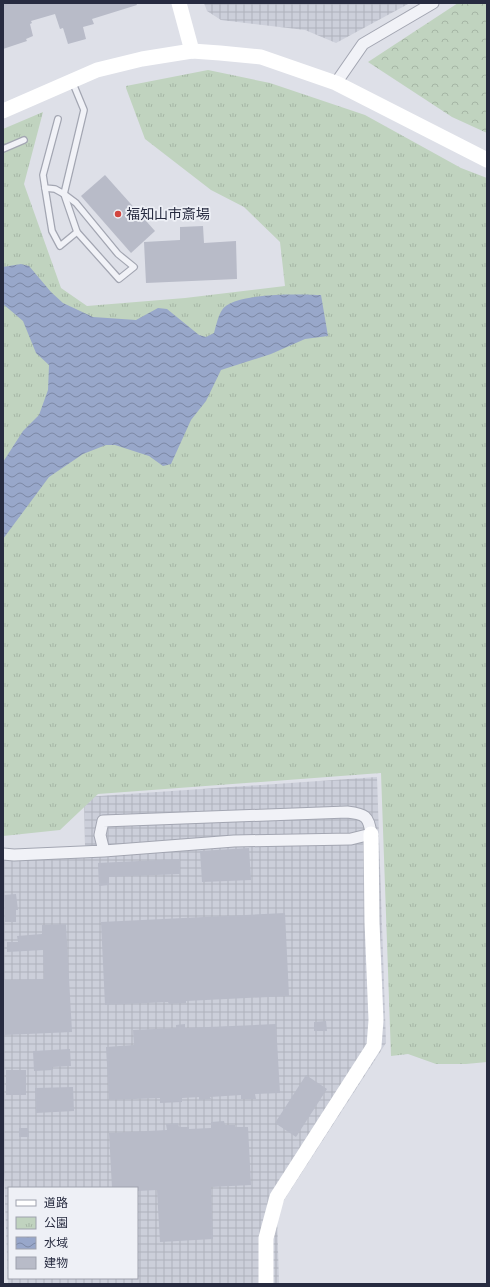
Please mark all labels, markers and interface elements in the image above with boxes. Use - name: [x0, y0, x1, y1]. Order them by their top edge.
- place label: 福知山市斎場: [126, 206, 210, 223]
- marker: 福知山市斎場: [113, 209, 123, 219]
- legend: [8, 1187, 138, 1279]
- text: 道路: [44, 1196, 68, 1210]
- text: 公園: [44, 1216, 68, 1230]
- text: 水域: [44, 1236, 68, 1250]
- text: 建物: [44, 1256, 68, 1270]

